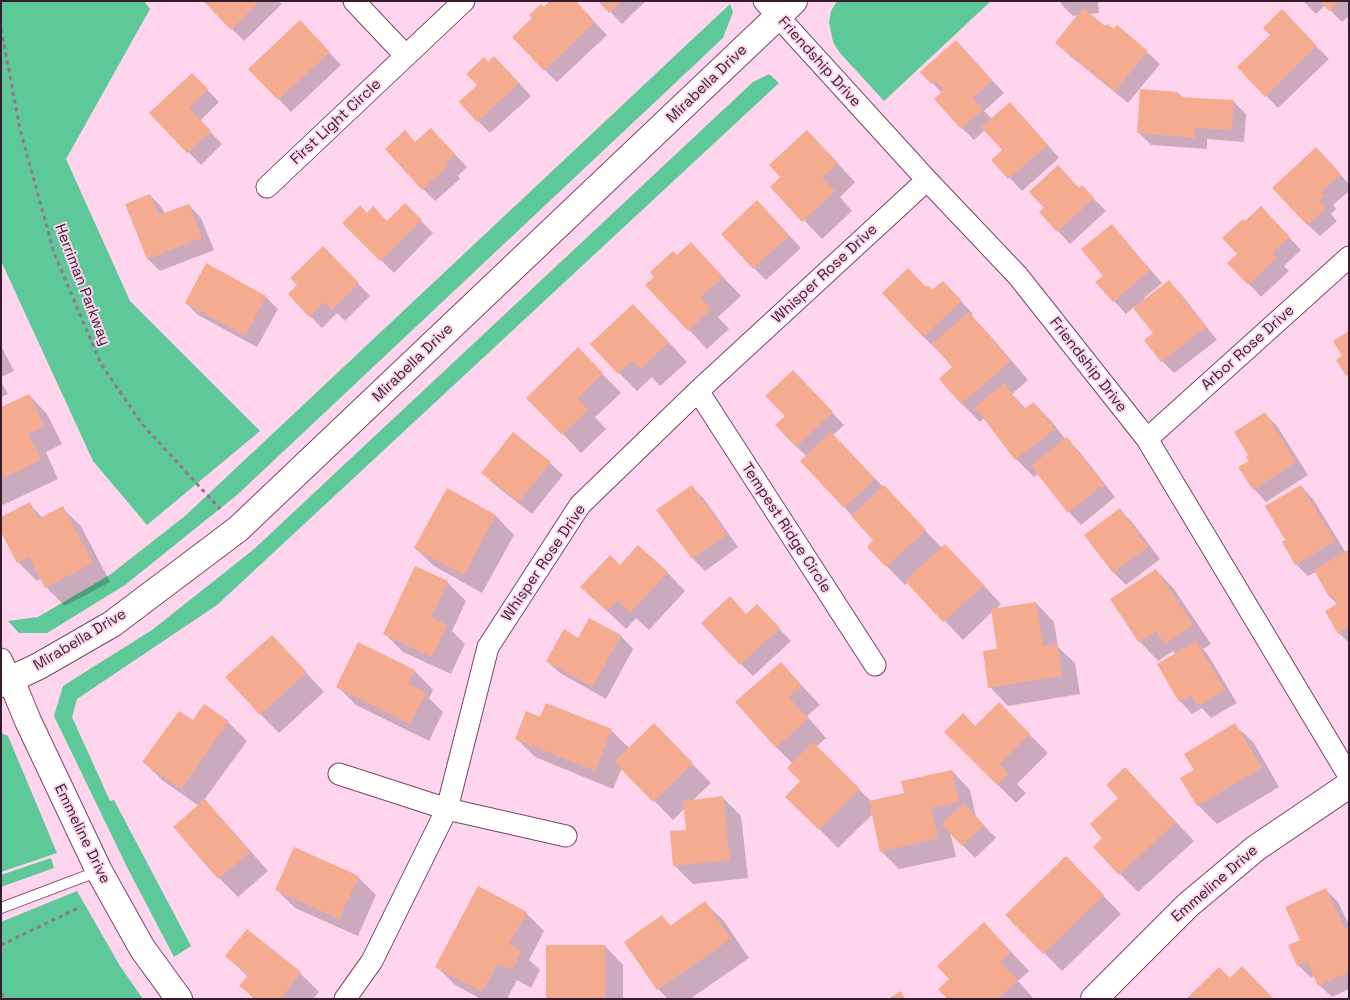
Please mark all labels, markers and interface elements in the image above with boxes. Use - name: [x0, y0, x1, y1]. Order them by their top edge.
- street label: Friendship Drive: [774, 13, 864, 111]
- street label: Mirabella Drive: [663, 41, 751, 127]
- street label: First Light Circle: [287, 75, 385, 169]
- street label: Whisper Rose Drive: [769, 221, 881, 327]
- street label: Herriman Parkway: [50, 222, 114, 348]
- street label: Arbor Rose Drive: [1198, 302, 1298, 394]
- street label: Friendship Drive: [1045, 314, 1131, 416]
- street label: Mirabella Drive: [369, 320, 457, 406]
- street label: Tempest Ridge Circle: [737, 460, 835, 596]
- street label: Whisper Rose Drive: [498, 501, 590, 625]
- street label: Mirabella Drive: [30, 605, 130, 675]
- street label: Emmeline Drive: [50, 781, 114, 887]
- street label: Emmeline Drive: [1168, 842, 1262, 926]

